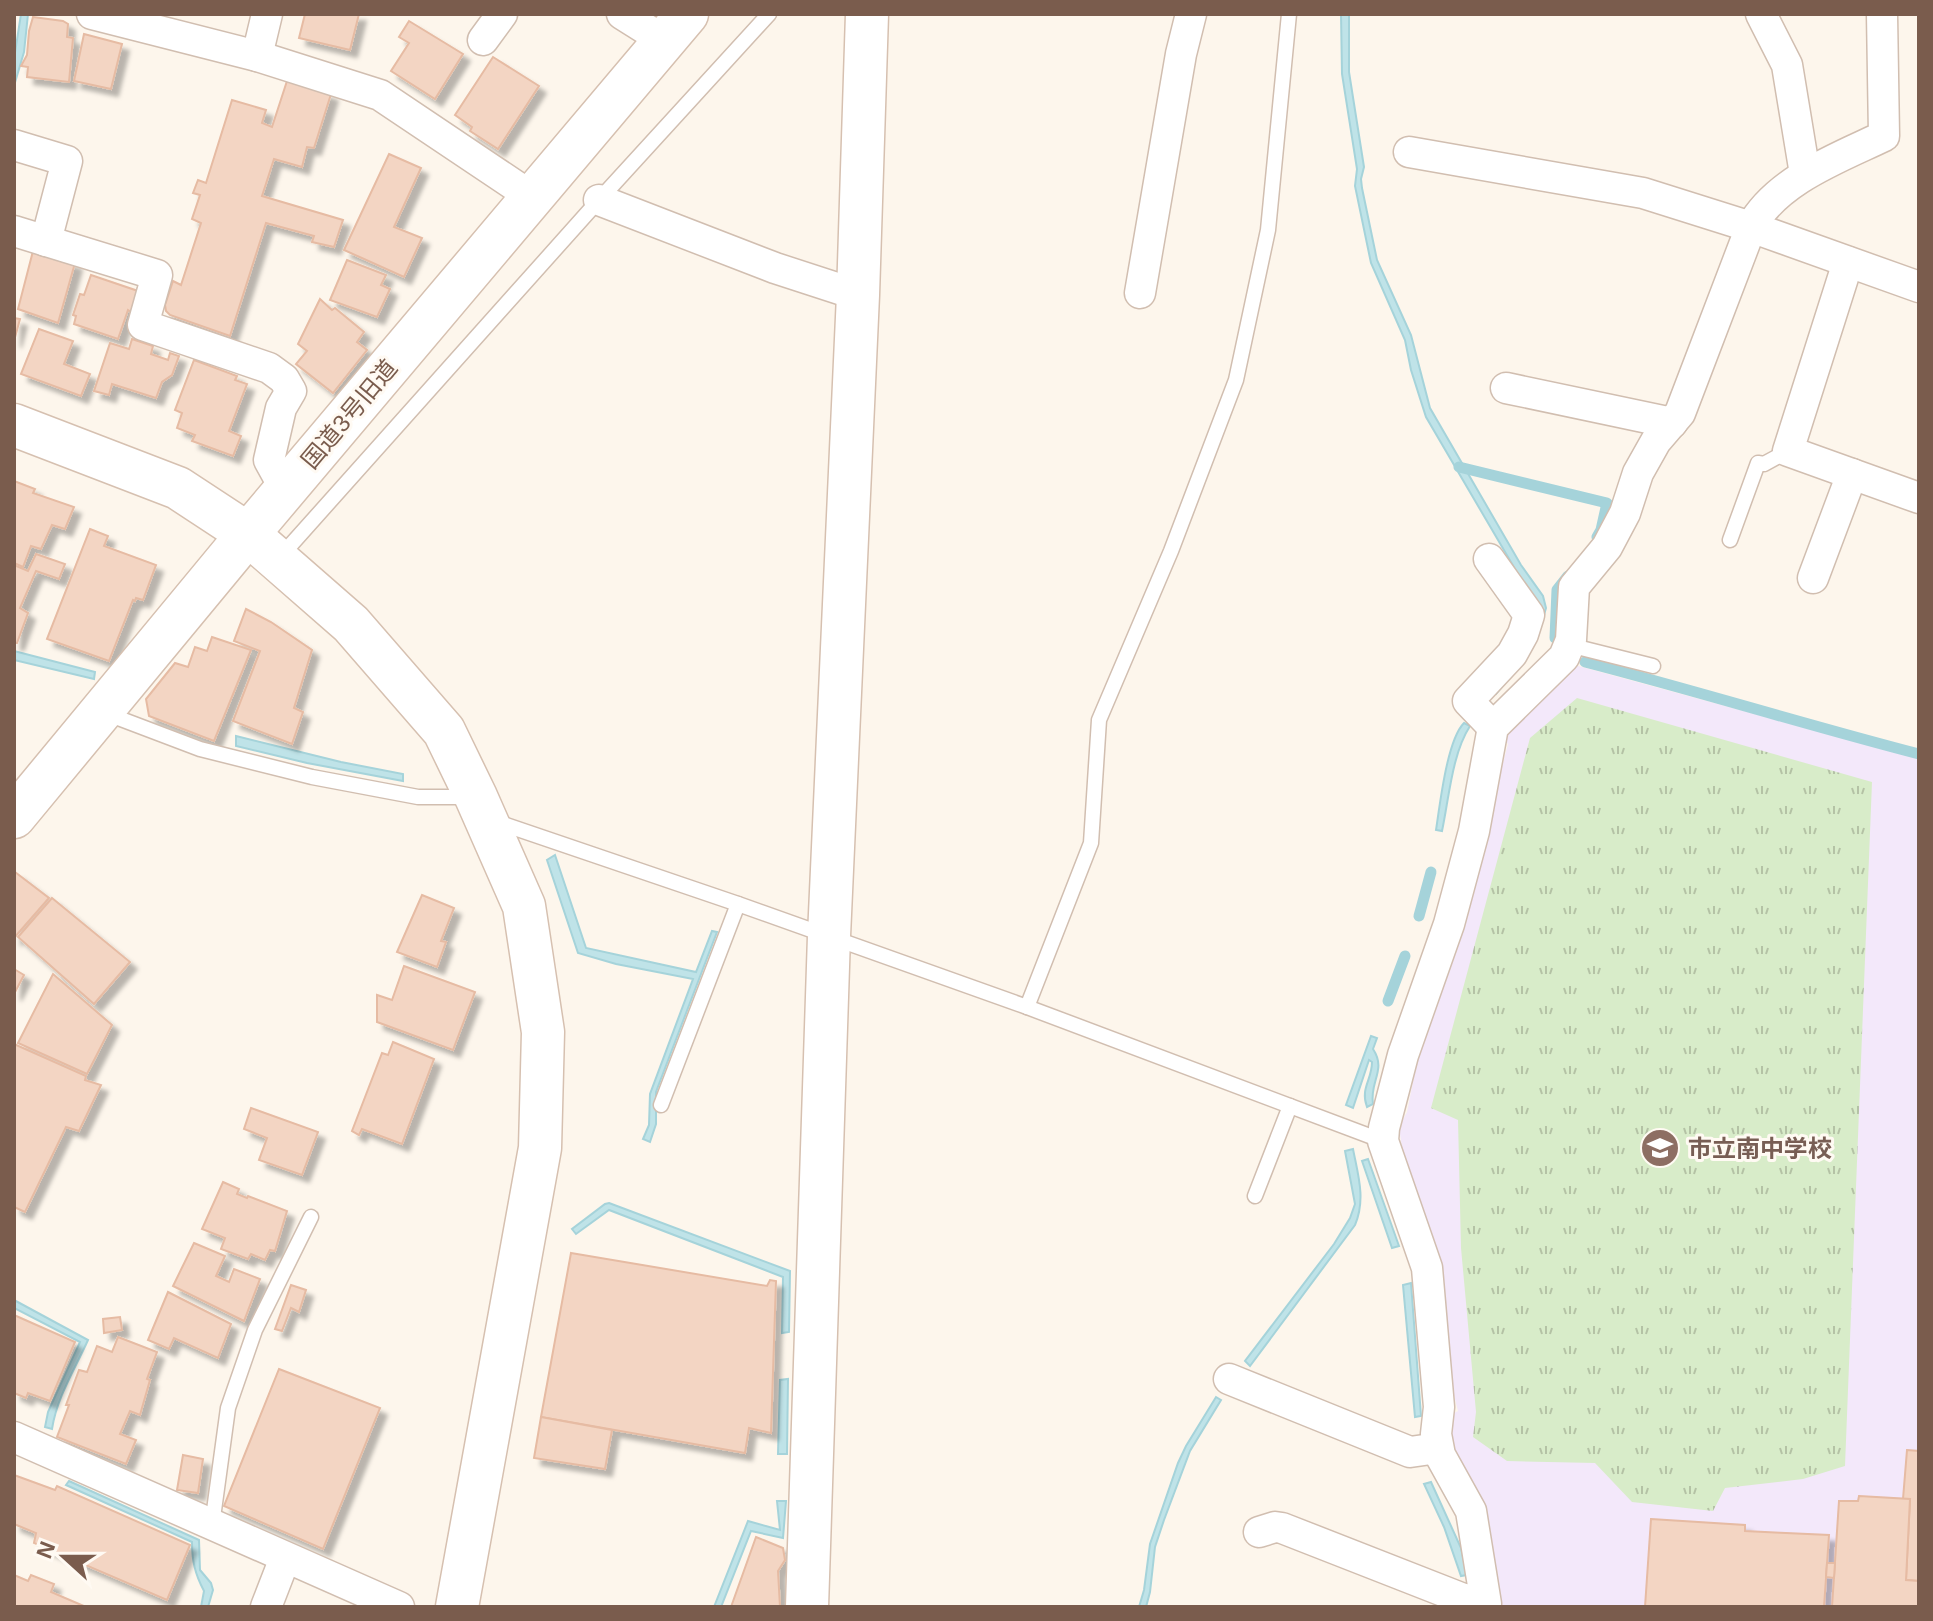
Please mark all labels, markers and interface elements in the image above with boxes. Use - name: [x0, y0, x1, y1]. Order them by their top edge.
- street label: 国道3号旧道: [296, 354, 402, 474]
- school or university icon: 市立南中学校: [1639, 1127, 1681, 1169]
- place label: 市立南中学校: [1688, 1135, 1832, 1162]
- north arrow: [24, 1517, 104, 1597]
- text: N: [31, 1538, 60, 1562]

